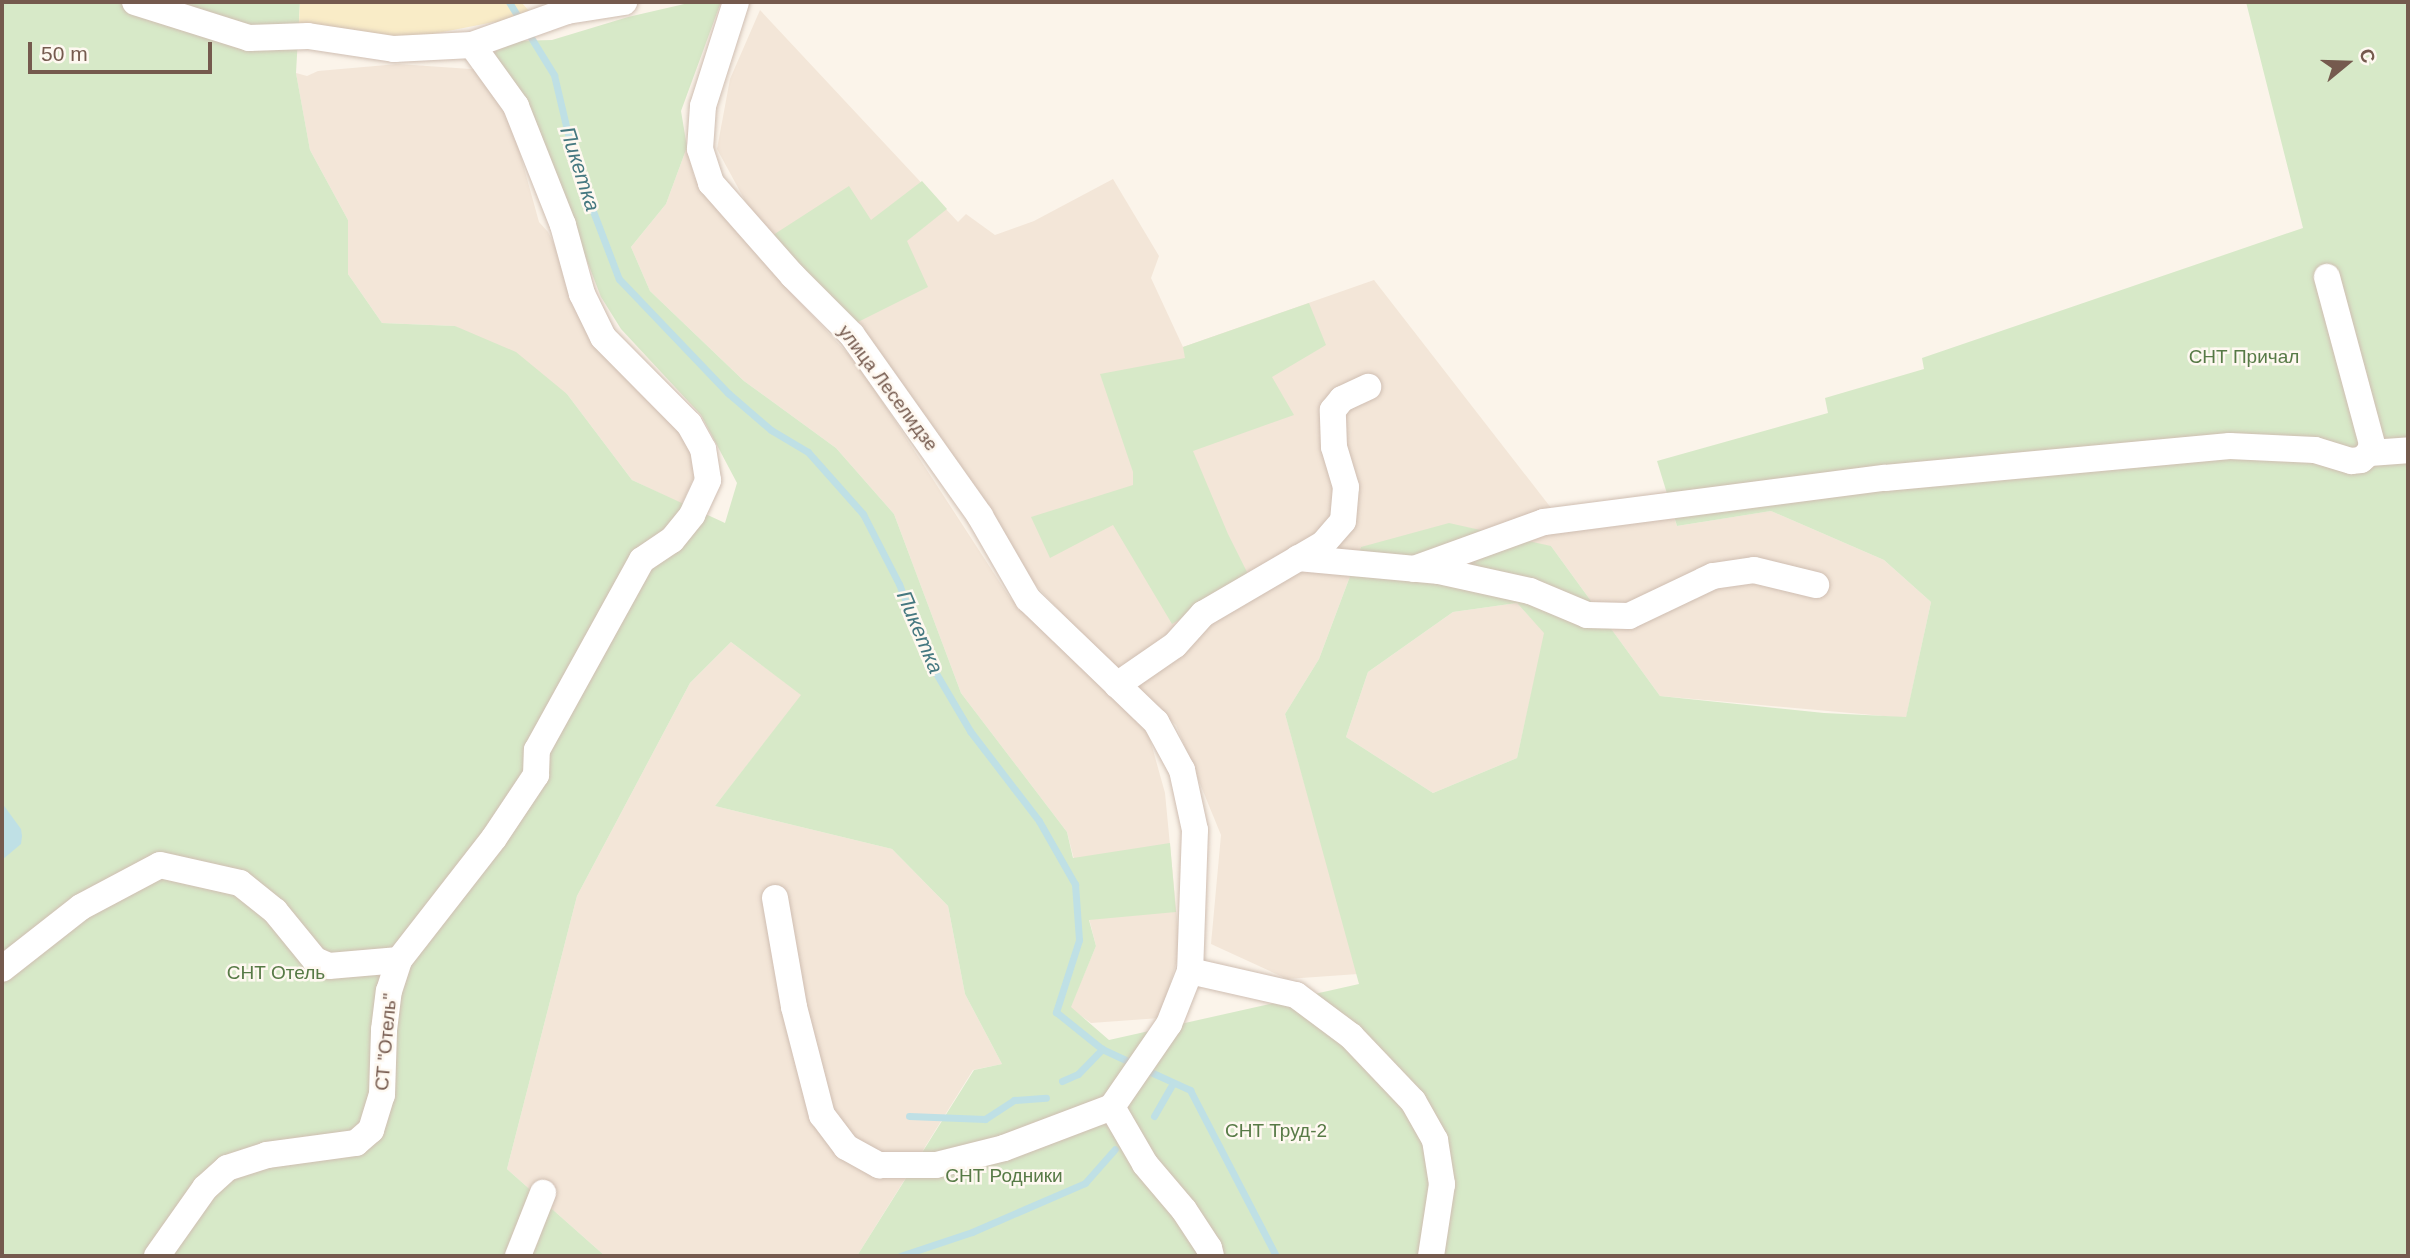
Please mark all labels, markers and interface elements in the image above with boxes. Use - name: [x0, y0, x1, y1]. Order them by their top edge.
- scale bar: [32, 28, 215, 72]
- north arrow: [2312, 28, 2382, 98]
- text: 50 m: [41, 42, 88, 65]
- text: С: [2355, 46, 2379, 66]
- water label: Пикетка: [555, 124, 605, 214]
- street label: улица Леселидзе: [833, 321, 943, 455]
- park label: СНТ Причал: [2189, 346, 2299, 368]
- water label: Пикетка: [891, 587, 949, 677]
- park label: СНТ Отель: [227, 962, 325, 984]
- street label: СТ "Отель": [370, 992, 402, 1092]
- park label: СНТ Труд-2: [1225, 1120, 1327, 1142]
- park label: СНТ Родники: [945, 1165, 1063, 1187]

